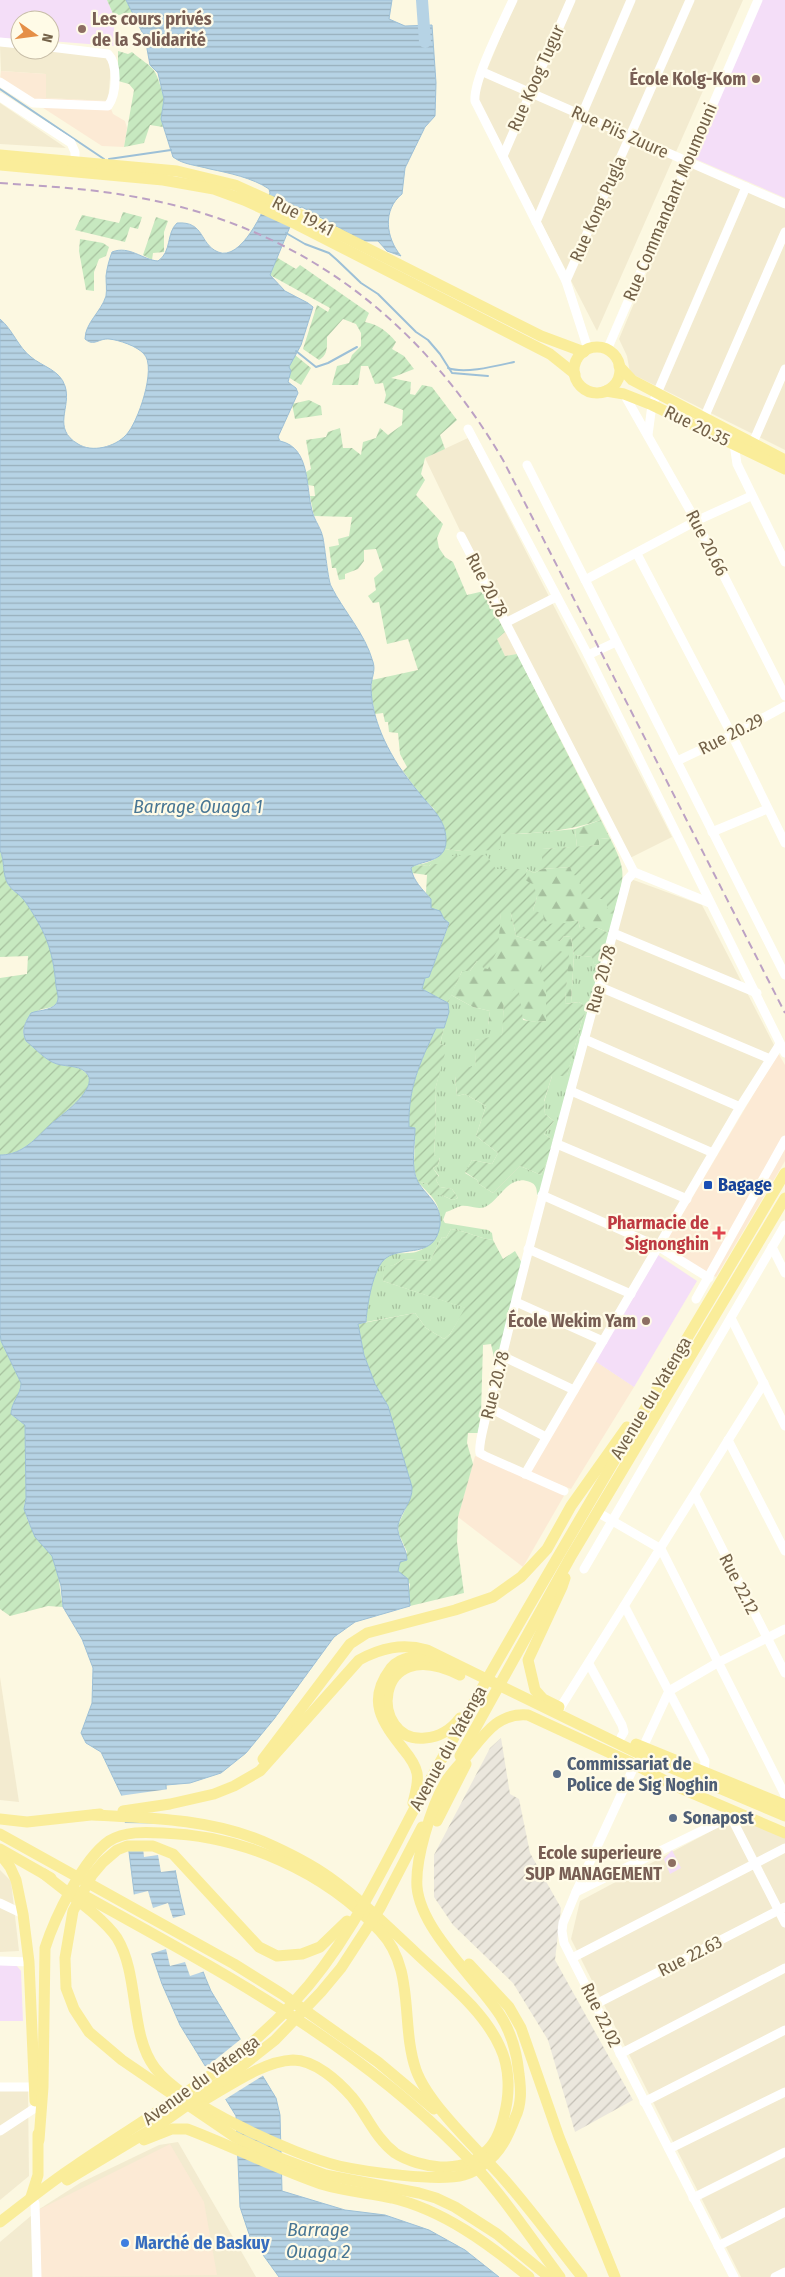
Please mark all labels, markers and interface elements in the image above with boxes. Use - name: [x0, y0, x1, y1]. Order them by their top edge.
- place label: Les cours privés de la Solidarité: [92, 8, 212, 51]
- north arrow: [10, 10, 60, 60]
- street label: Rue Koog Tugur: [503, 21, 570, 135]
- marker: Les cours privés de la Solidarité: [76, 23, 88, 35]
- text: N: [38, 32, 56, 44]
- place label: École Kolg-Kom: [629, 67, 746, 90]
- marker: École Kolg-Kom: [750, 73, 762, 85]
- street label: Rue Commandant Moumouni: [618, 100, 722, 304]
- street label: Rue Piis Zuure: [568, 101, 672, 163]
- street label: Rue Kong Pugla: [565, 152, 631, 265]
- street label: Rue 19.41: [269, 191, 337, 241]
- street label: Rue 20.35: [661, 401, 733, 451]
- street label: Rue 20.66: [681, 506, 733, 580]
- street label: Rue 20.78: [461, 549, 513, 621]
- street label: Rue 20.29: [695, 708, 767, 760]
- water label: Barrage Ouaga 1: [133, 795, 263, 818]
- street label: Rue 20.78: [581, 943, 621, 1015]
- place label: Bagage: [718, 1174, 772, 1196]
- marker: Bagage: [702, 1179, 714, 1191]
- place label: Pharmacie de Signonghin: [608, 1212, 709, 1255]
- marker: Pharmacie de Signonghin: [713, 1227, 725, 1239]
- place label: École Wekim Yam: [508, 1309, 636, 1332]
- marker: École Wekim Yam: [640, 1315, 652, 1327]
- street label: Avenue du Yatenga: [606, 1333, 696, 1463]
- street label: Rue 20.78: [476, 1349, 514, 1421]
- street label: Rue 22.12: [714, 1550, 764, 1618]
- street label: Avenue du Yatenga: [405, 1682, 491, 1814]
- place label: Commissariat de Police de Sig Noghin: [567, 1753, 718, 1796]
- marker: Commissariat de Police de Sig Noghin: [551, 1768, 563, 1780]
- place label: Sonapost: [683, 1807, 755, 1829]
- marker: Sonapost: [667, 1812, 679, 1824]
- place label: Ecole superieure SUP MANAGEMENT: [525, 1842, 662, 1885]
- marker: Ecole superieure SUP MANAGEMENT: [666, 1857, 678, 1869]
- street label: Rue 22.63: [654, 1931, 726, 1981]
- street label: Rue 22.02: [576, 1979, 626, 2051]
- street label: Avenue du Yatenga: [138, 2030, 264, 2130]
- water label: Barrage Ouaga 2: [286, 2218, 351, 2263]
- place label: Marché de Baskuy: [135, 2232, 270, 2254]
- marker: Marché de Baskuy: [119, 2237, 131, 2249]

